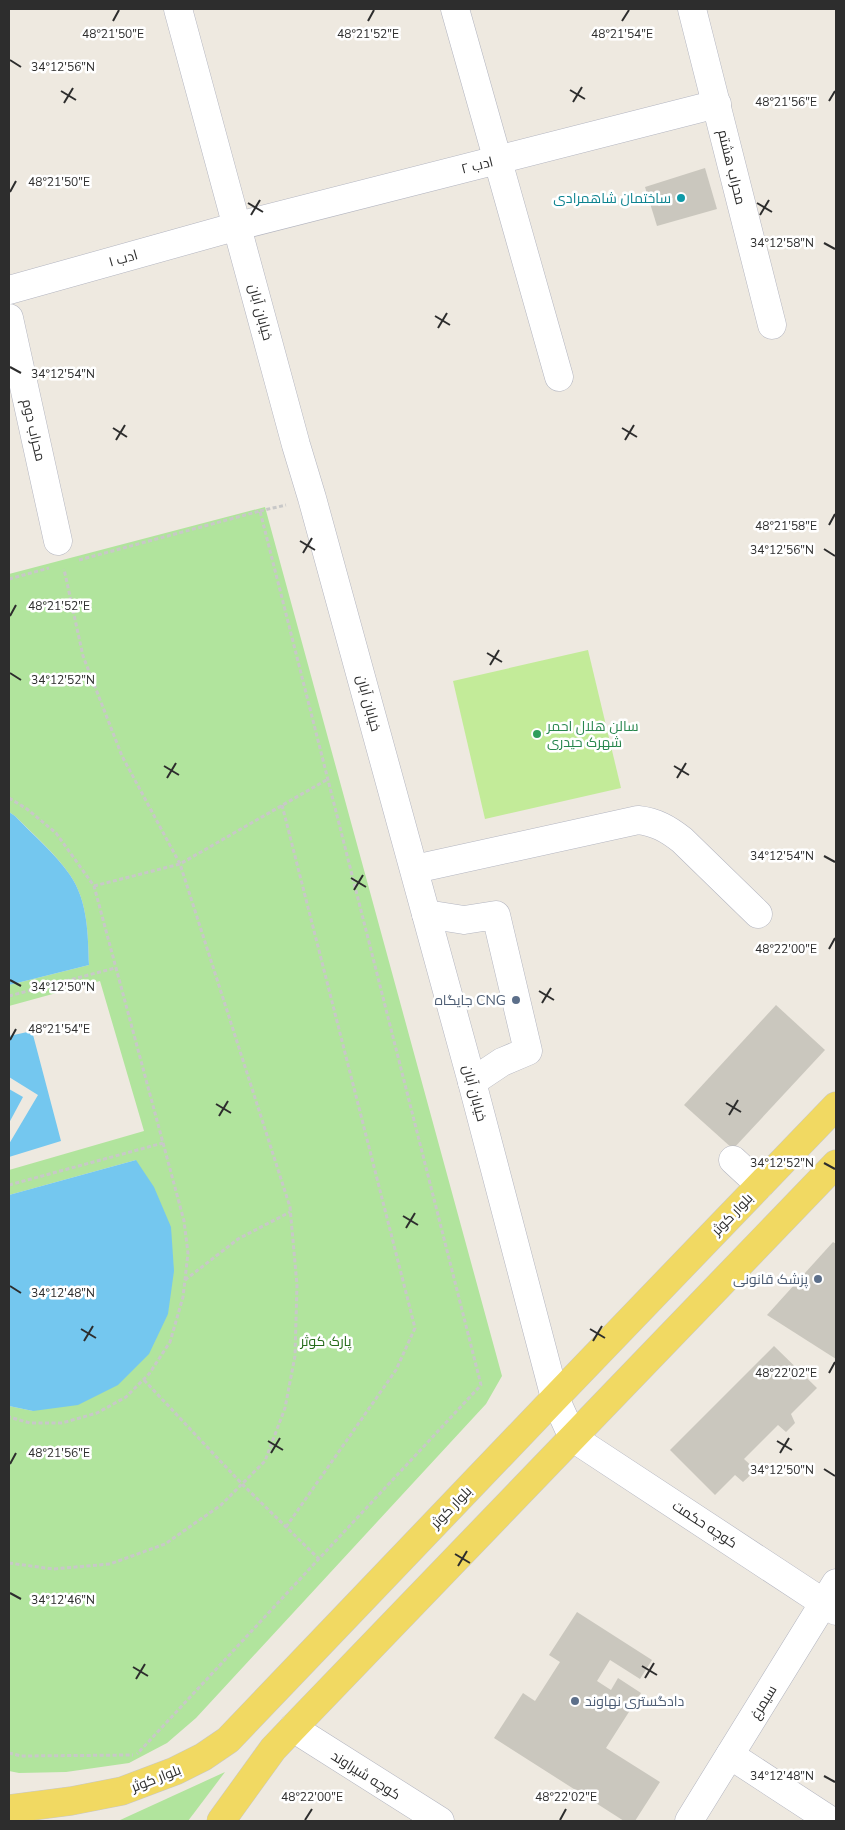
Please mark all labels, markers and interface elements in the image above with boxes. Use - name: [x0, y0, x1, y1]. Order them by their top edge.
- text: 48°21'50"E: [82, 26, 144, 42]
- text: 48°21'52"E: [337, 26, 399, 42]
- text: 48°21'54"E: [591, 26, 653, 42]
- text: 34°12'56"N: [31, 59, 95, 75]
- text: 48°21'56"E: [755, 94, 817, 110]
- street label: محراب هشتم: [713, 128, 750, 207]
- street label: ادب ۲: [459, 152, 495, 179]
- text: 48°21'50"E: [28, 174, 90, 190]
- place label: ساختمان شاهمرادی: [553, 189, 671, 208]
- marker: ساختمان شاهمرادی: [675, 192, 687, 204]
- text: 34°12'58"N: [750, 235, 814, 251]
- street label: ادب ۱: [106, 245, 140, 272]
- street label: خیابان آبان: [244, 282, 277, 342]
- text: 34°12'54"N: [31, 366, 95, 382]
- street label: محراب دوم: [17, 397, 50, 463]
- text: 48°21'58"E: [755, 518, 817, 534]
- text: 34°12'56"N: [750, 542, 814, 558]
- text: 48°21'52"E: [28, 598, 90, 614]
- text: 34°12'52"N: [31, 672, 95, 688]
- street label: خیابان آبان: [352, 673, 385, 733]
- place label: سالن هلال احمر شهرک حیدری: [546, 717, 639, 752]
- marker: سالن هلال احمر شهرک حیدری: [531, 728, 543, 740]
- text: 34°12'54"N: [750, 848, 814, 864]
- text: 48°22'00"E: [755, 941, 817, 957]
- text: 34°12'50"N: [31, 979, 95, 995]
- place label: جایگاه CNG: [435, 991, 506, 1010]
- marker: جایگاه CNG: [510, 994, 522, 1006]
- text: 48°21'54"E: [28, 1021, 90, 1037]
- street label: خیابان آبان: [458, 1063, 491, 1123]
- text: 34°12'52"N: [750, 1155, 814, 1171]
- street label: بلوار کوثر: [707, 1189, 757, 1240]
- place label: پزشک قانونی: [733, 1270, 808, 1289]
- marker: پزشک قانونی: [812, 1273, 824, 1285]
- text: 34°12'48"N: [31, 1285, 95, 1301]
- park label: پارک کوثر: [300, 1332, 352, 1351]
- text: 48°22'02"E: [755, 1365, 817, 1381]
- text: 48°21'56"E: [28, 1445, 90, 1461]
- text: 34°12'50"N: [750, 1462, 814, 1478]
- street label: بلوار کوثر: [426, 1482, 476, 1533]
- street label: کوچه حکمت: [668, 1496, 741, 1553]
- text: 34°12'46"N: [31, 1592, 95, 1608]
- street label: سیمرغ: [746, 1682, 781, 1723]
- place label: دادگستری نهاوند: [585, 1692, 684, 1711]
- marker: دادگستری نهاوند: [569, 1695, 581, 1707]
- street label: کوچه شیراوند: [327, 1746, 404, 1804]
- street label: بلوار کوثر: [128, 1760, 184, 1797]
- text: 34°12'48"N: [750, 1768, 814, 1784]
- text: 48°22'00"E: [281, 1789, 343, 1805]
- text: 48°22'02"E: [535, 1789, 597, 1805]

